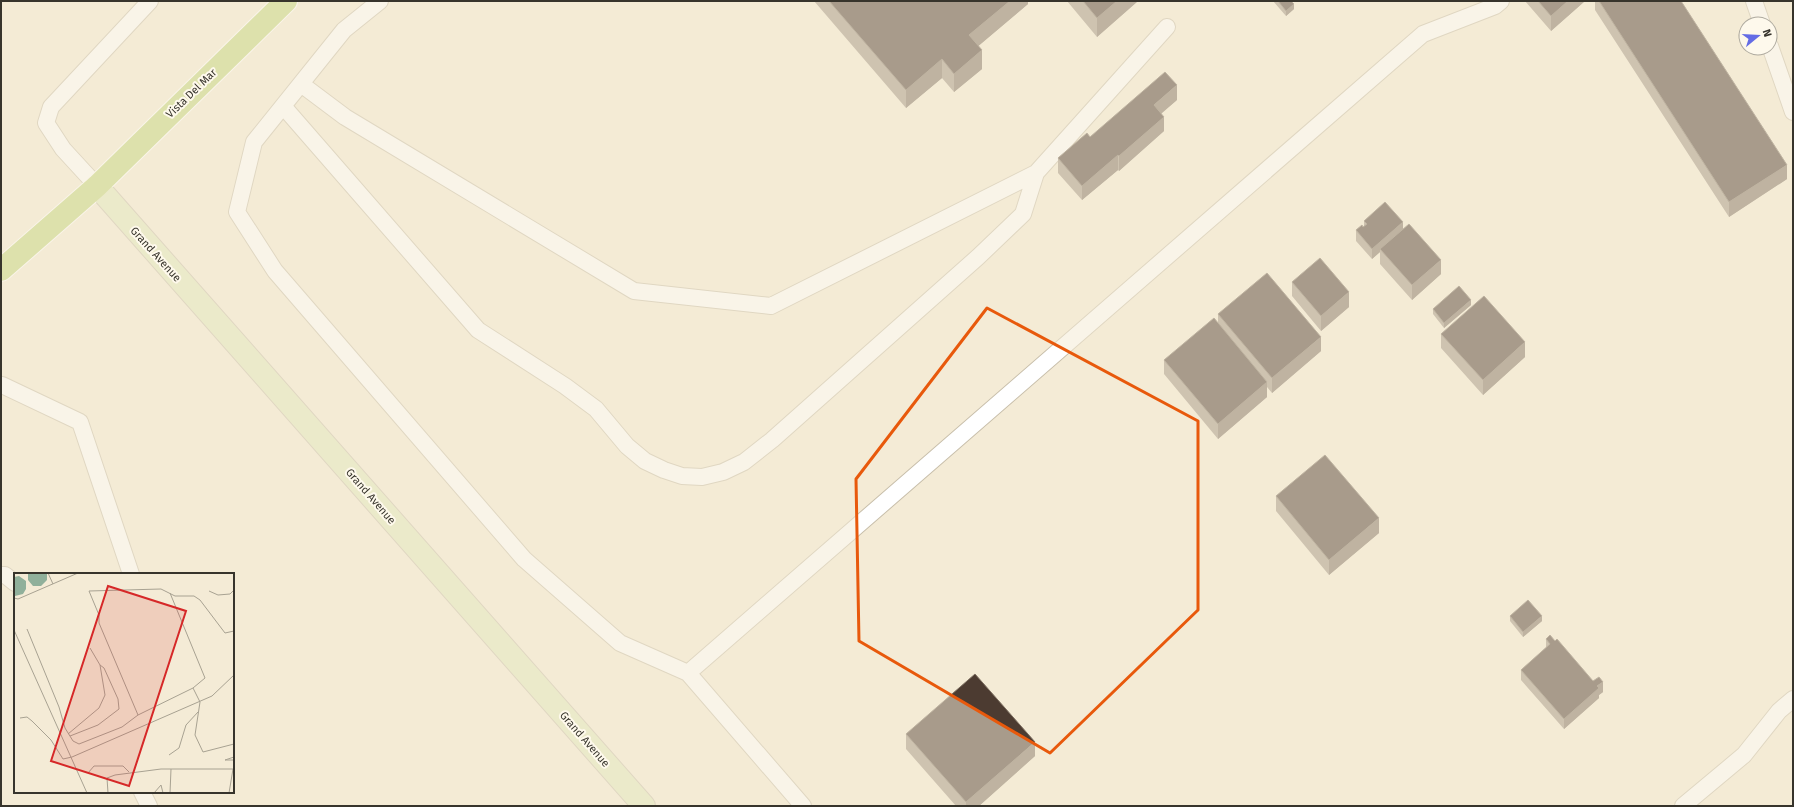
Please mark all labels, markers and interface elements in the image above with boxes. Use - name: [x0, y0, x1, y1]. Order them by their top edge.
- north arrow: [1738, 16, 1778, 56]
- text: N: [1760, 28, 1774, 39]
- street label: Vista Del Mar: [163, 66, 220, 121]
- street label: Grand Avenue: [128, 224, 184, 284]
- street label: Grand Avenue: [343, 466, 398, 527]
- inset map: [14, 573, 234, 793]
- street label: Grand Avenue: [557, 709, 612, 770]

